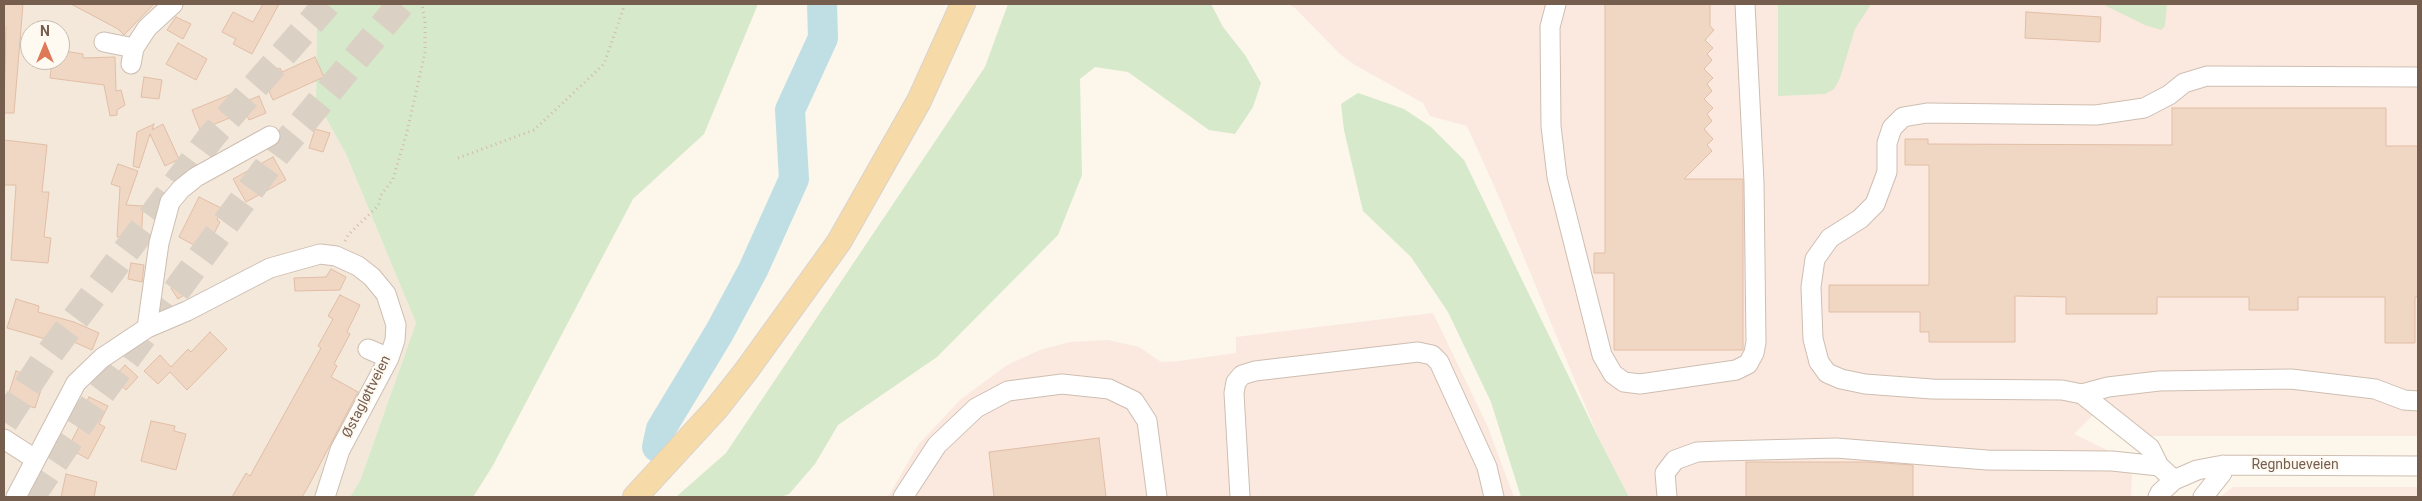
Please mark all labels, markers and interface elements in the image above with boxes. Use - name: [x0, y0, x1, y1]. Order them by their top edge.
- north arrow: [20, 20, 70, 70]
- text: N: [40, 23, 50, 39]
- street label: Østagløttveien: [339, 353, 395, 441]
- street label: Regnbueveien: [2251, 457, 2339, 473]

